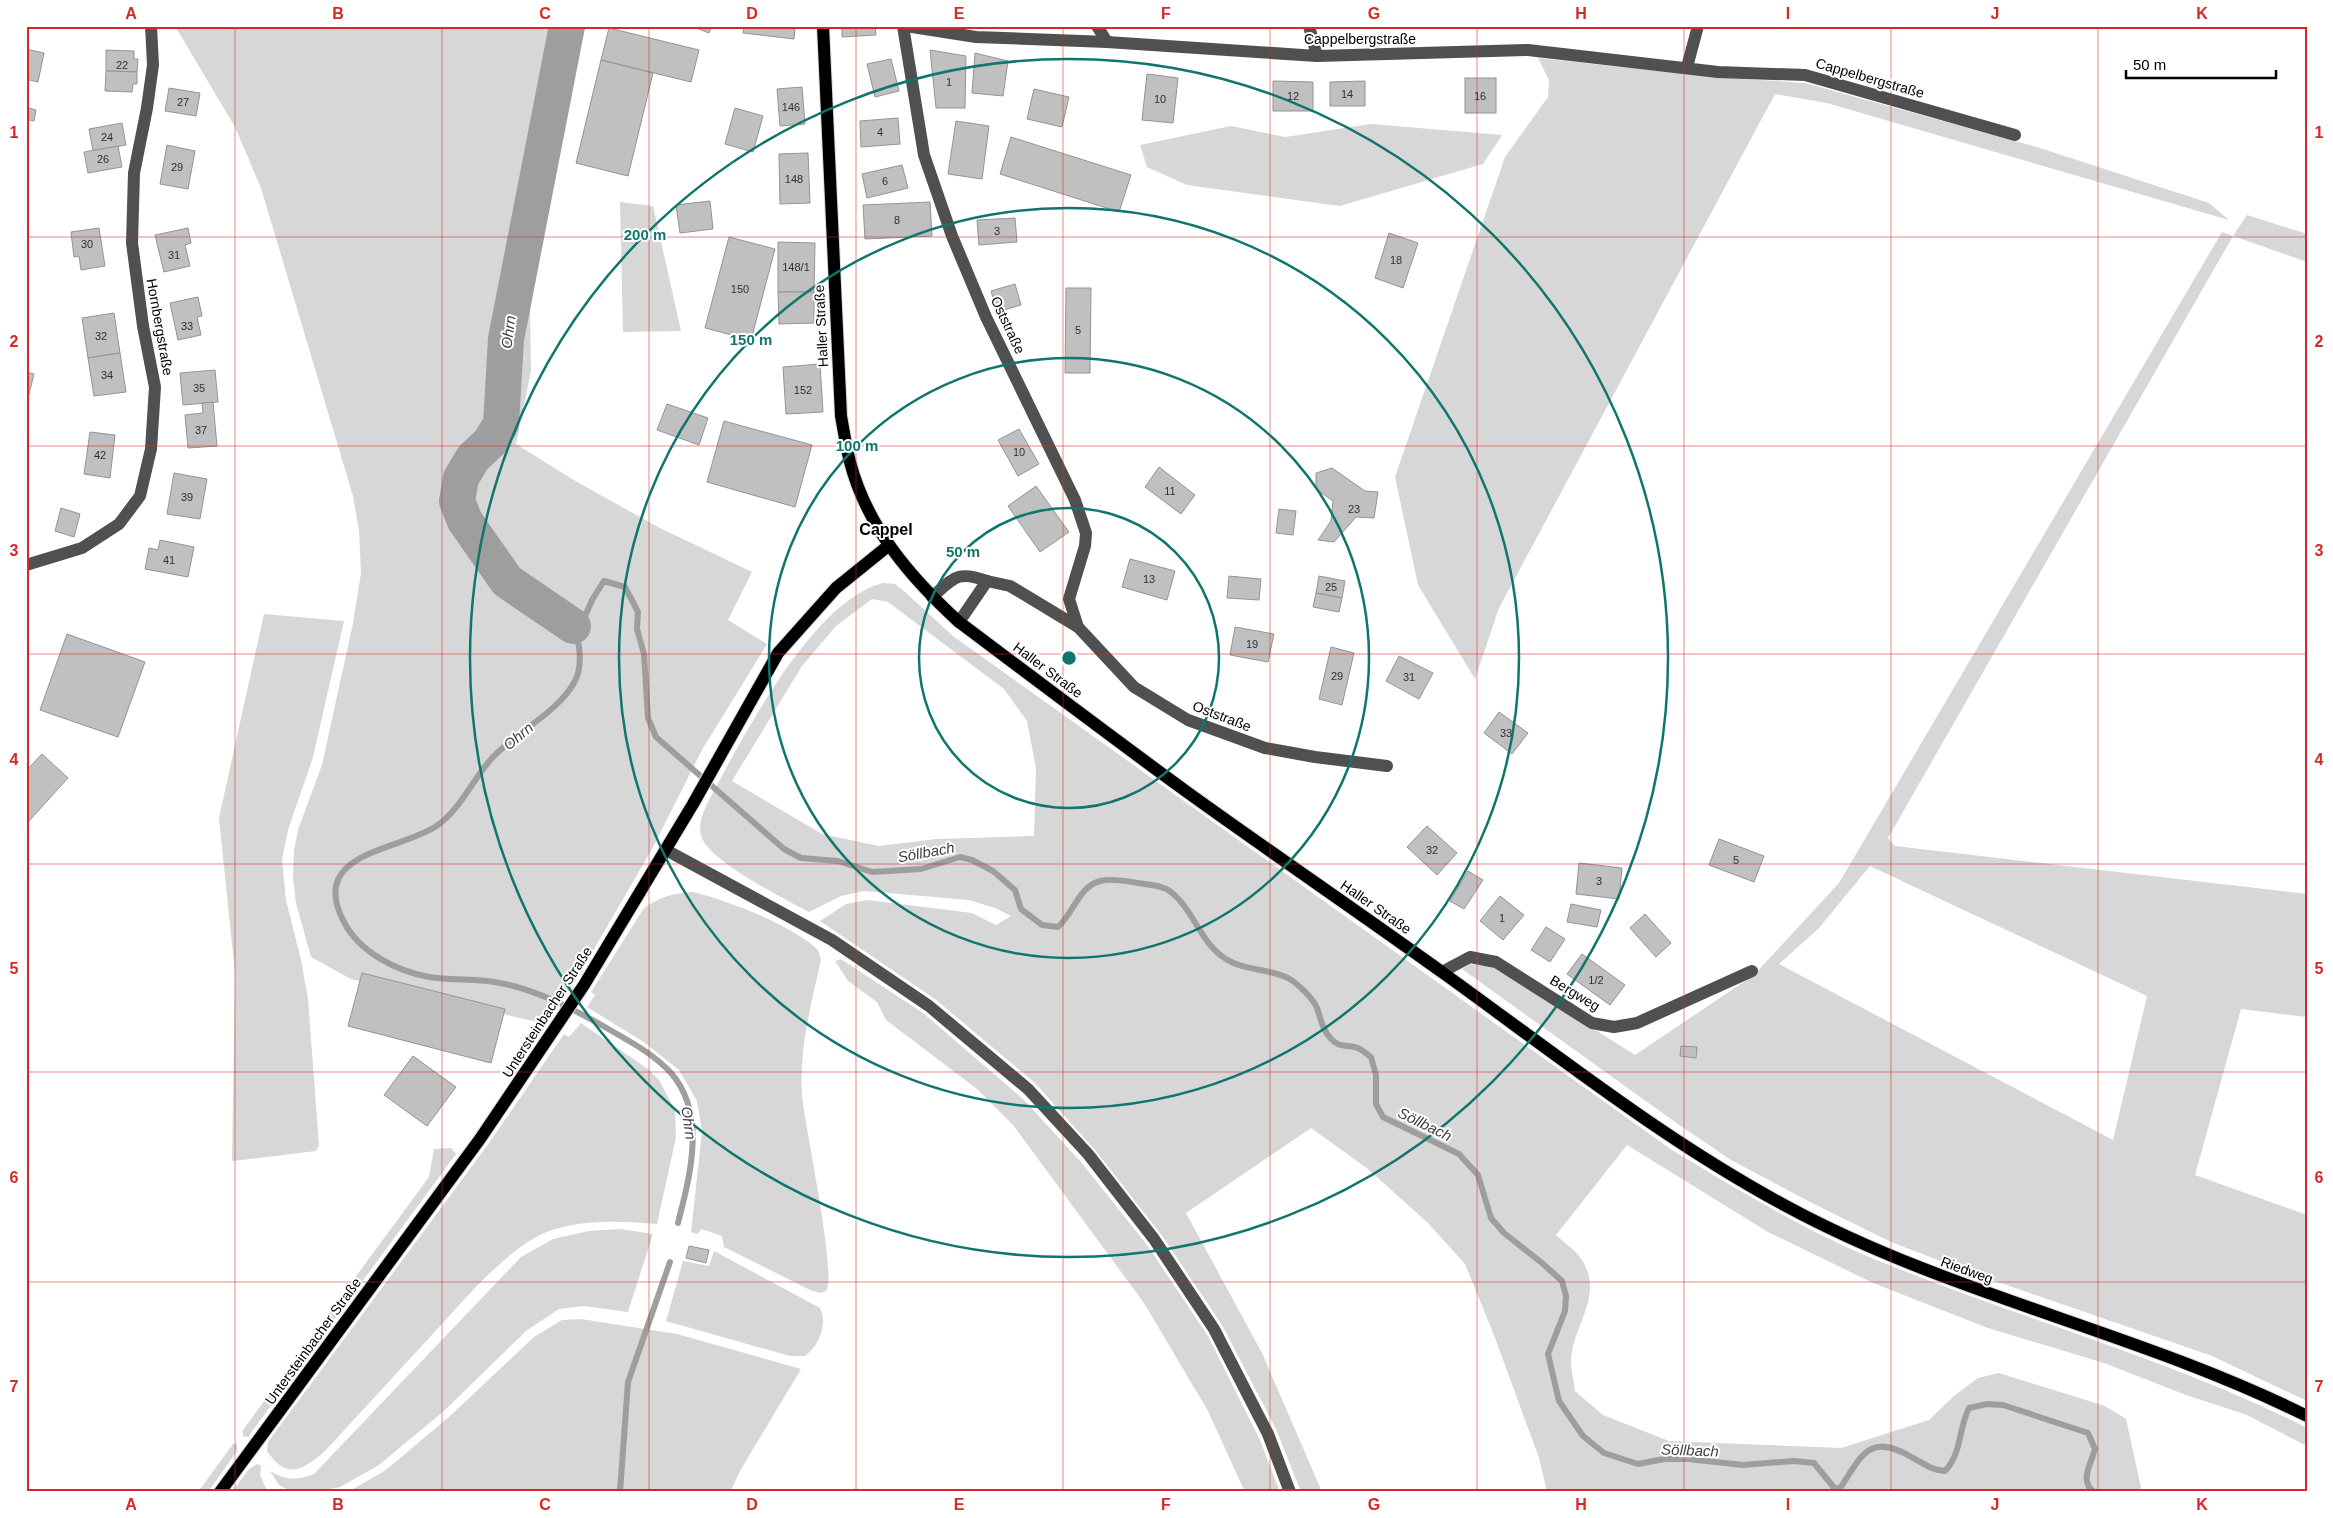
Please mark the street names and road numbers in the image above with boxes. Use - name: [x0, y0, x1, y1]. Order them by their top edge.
- street label: Cappelbergstraße: [1304, 31, 1416, 47]
- street label: Cappelbergstraße: [1814, 55, 1926, 101]
- street label: Hornbergstraße: [144, 277, 176, 377]
- street label: Haller Straße: [811, 284, 831, 368]
- street label: Oststraße: [988, 294, 1028, 356]
- street label: Haller Straße: [1010, 639, 1086, 701]
- street label: Oststraße: [1190, 698, 1254, 735]
- street label: Haller Straße: [1338, 877, 1415, 937]
- street label: Untersteinbacher Straße: [499, 944, 595, 1080]
- street label: Bergweg: [1547, 972, 1603, 1014]
- street label: Riedweg: [1939, 1253, 1995, 1287]
- street label: Untersteinbacher Straße: [262, 1274, 364, 1407]

